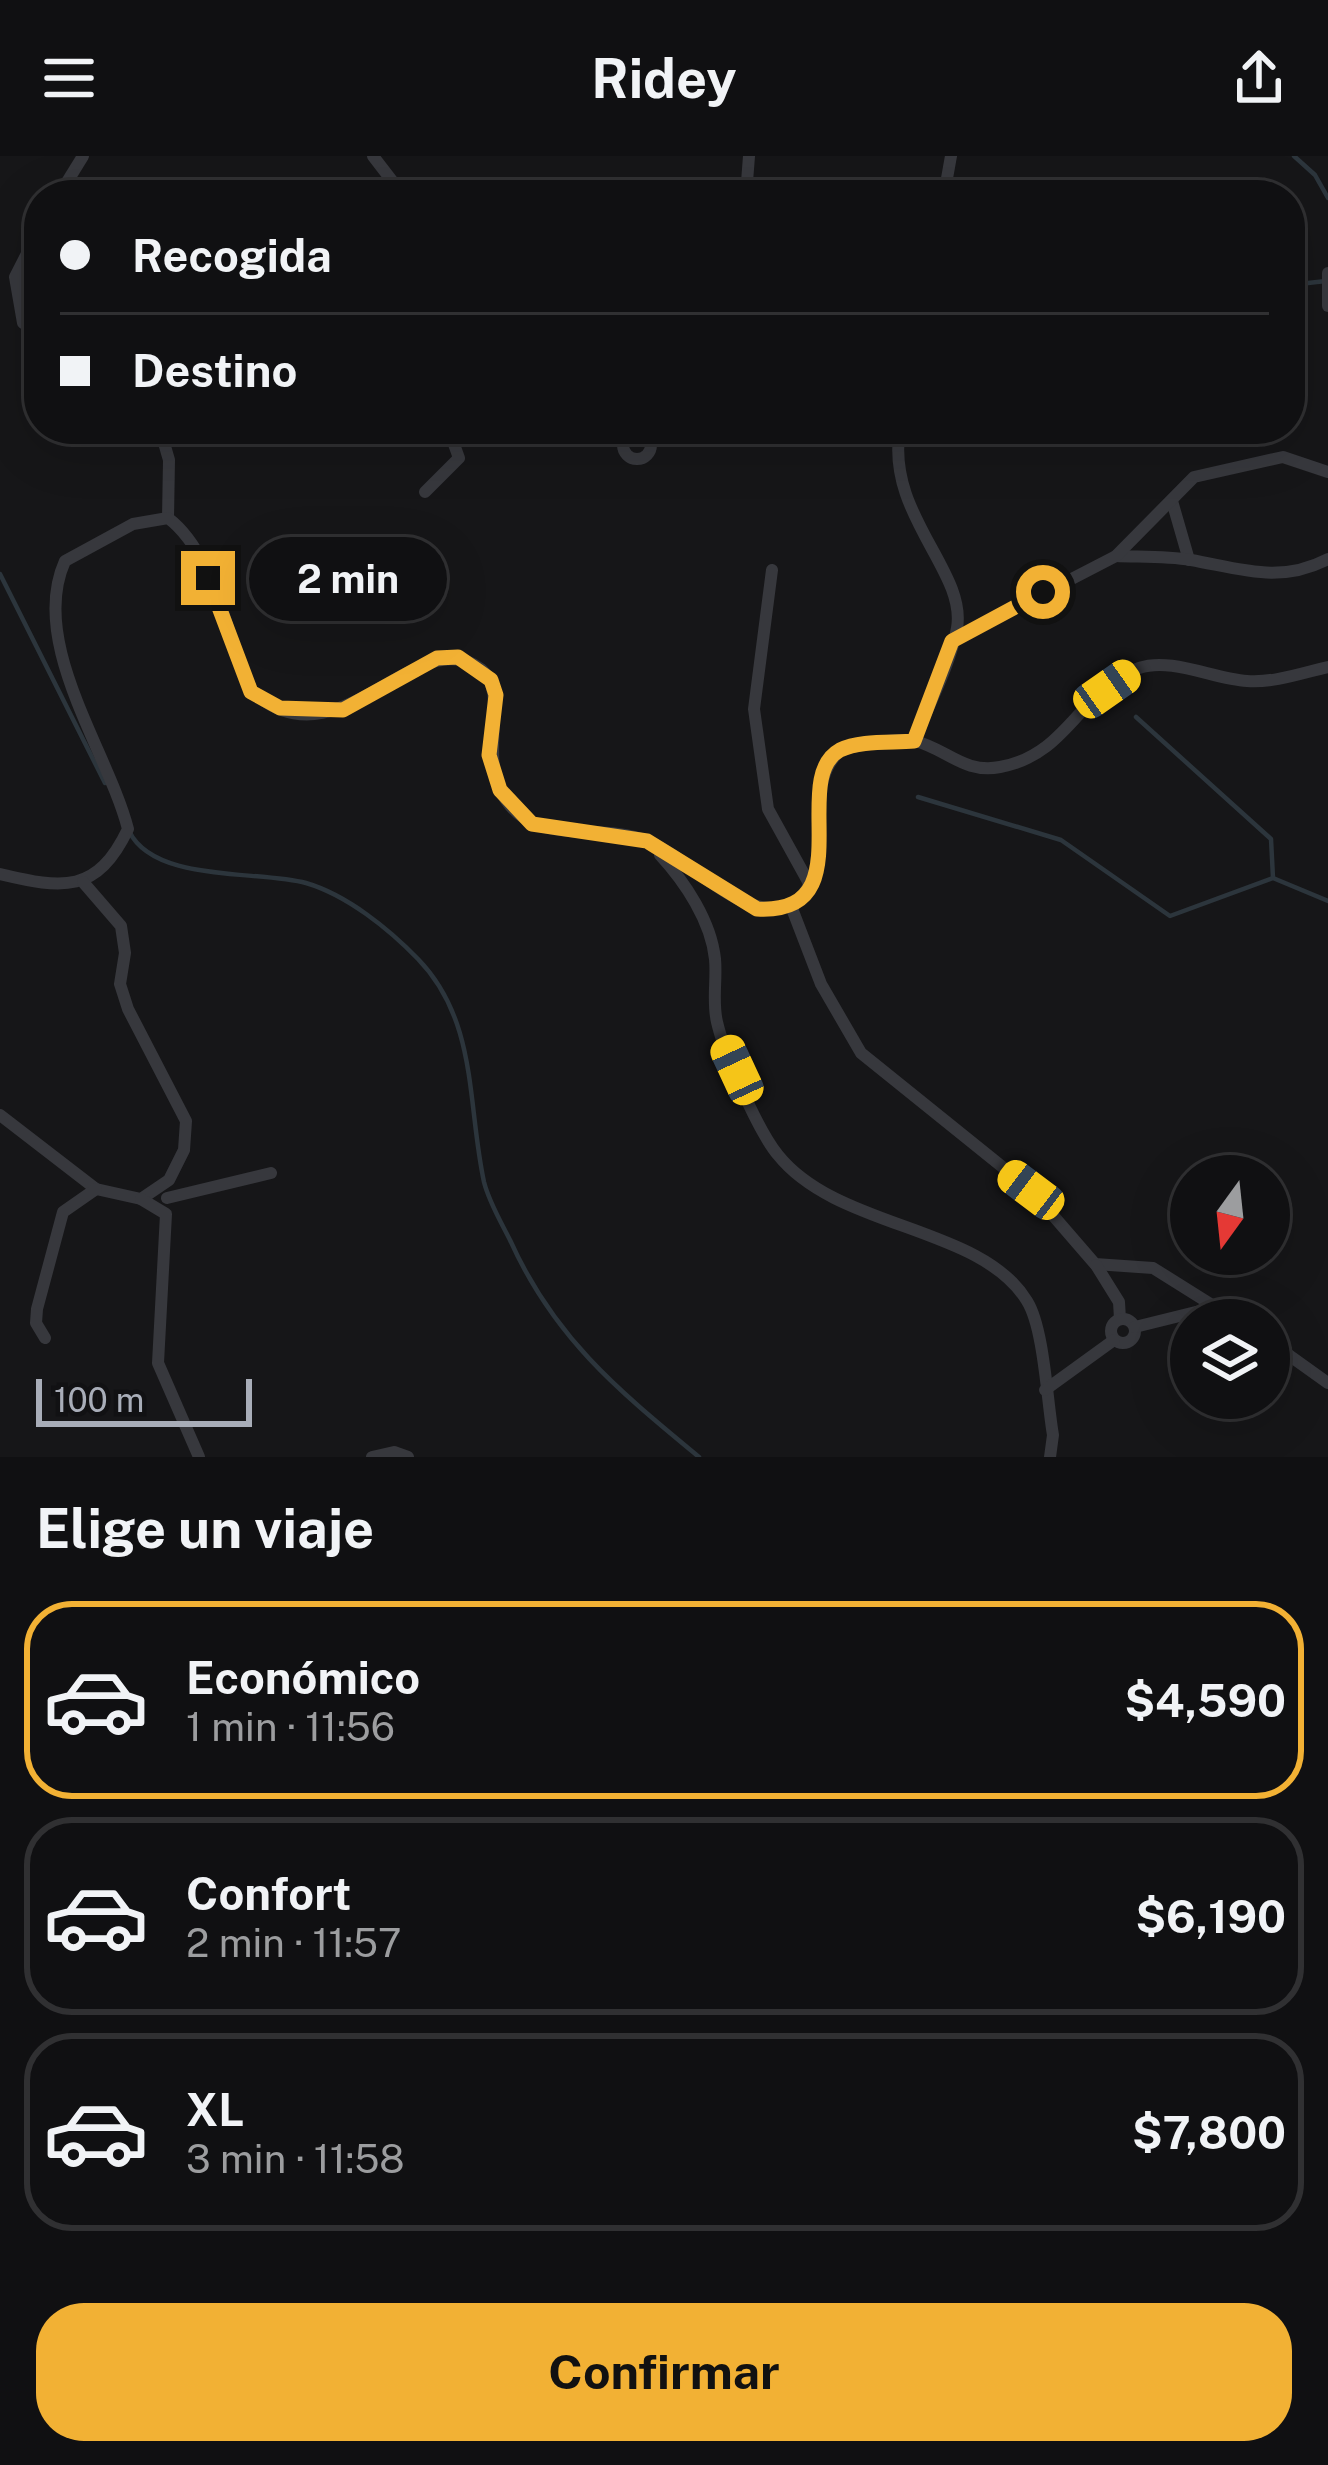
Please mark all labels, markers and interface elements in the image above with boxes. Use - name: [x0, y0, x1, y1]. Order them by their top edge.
- icon: menu: [36, 45, 102, 111]
- icon: share: [1226, 45, 1292, 111]
- text: Ridey: [591, 47, 737, 110]
- text: Recogida: [132, 229, 332, 282]
- text: Destino: [132, 344, 297, 397]
- callout: 2 min: [250, 536, 448, 620]
- route end: [181, 551, 235, 605]
- text: 2 min: [297, 556, 399, 602]
- route start: [1016, 565, 1070, 619]
- car: [1067, 654, 1147, 724]
- car: [705, 1030, 769, 1110]
- car: [991, 1154, 1071, 1226]
- north arrow: [1170, 1155, 1290, 1275]
- map controls: [1170, 1155, 1290, 1419]
- button: layers: [1170, 1299, 1290, 1419]
- scale bar: [36, 1373, 252, 1426]
- text: 100 m: [54, 1381, 144, 1419]
- text: Elige un viaje: [36, 1497, 374, 1560]
- icon: car: [42, 1646, 150, 1754]
- text: Económico: [186, 1651, 420, 1704]
- text: $4,590: [1125, 1674, 1286, 1727]
- text: 1 min · 11:56: [186, 1704, 395, 1750]
- icon: car: [42, 1862, 150, 1970]
- text: Confort: [186, 1867, 351, 1920]
- text: $6,190: [1135, 1890, 1286, 1943]
- text: 2 min · 11:57: [186, 1920, 401, 1966]
- icon: car: [42, 2078, 150, 2186]
- text: XL: [186, 2083, 244, 2136]
- text: $7,800: [1132, 2106, 1286, 2159]
- text: 3 min · 11:58: [186, 2136, 405, 2182]
- button: Confirmar: [36, 2303, 1292, 2441]

